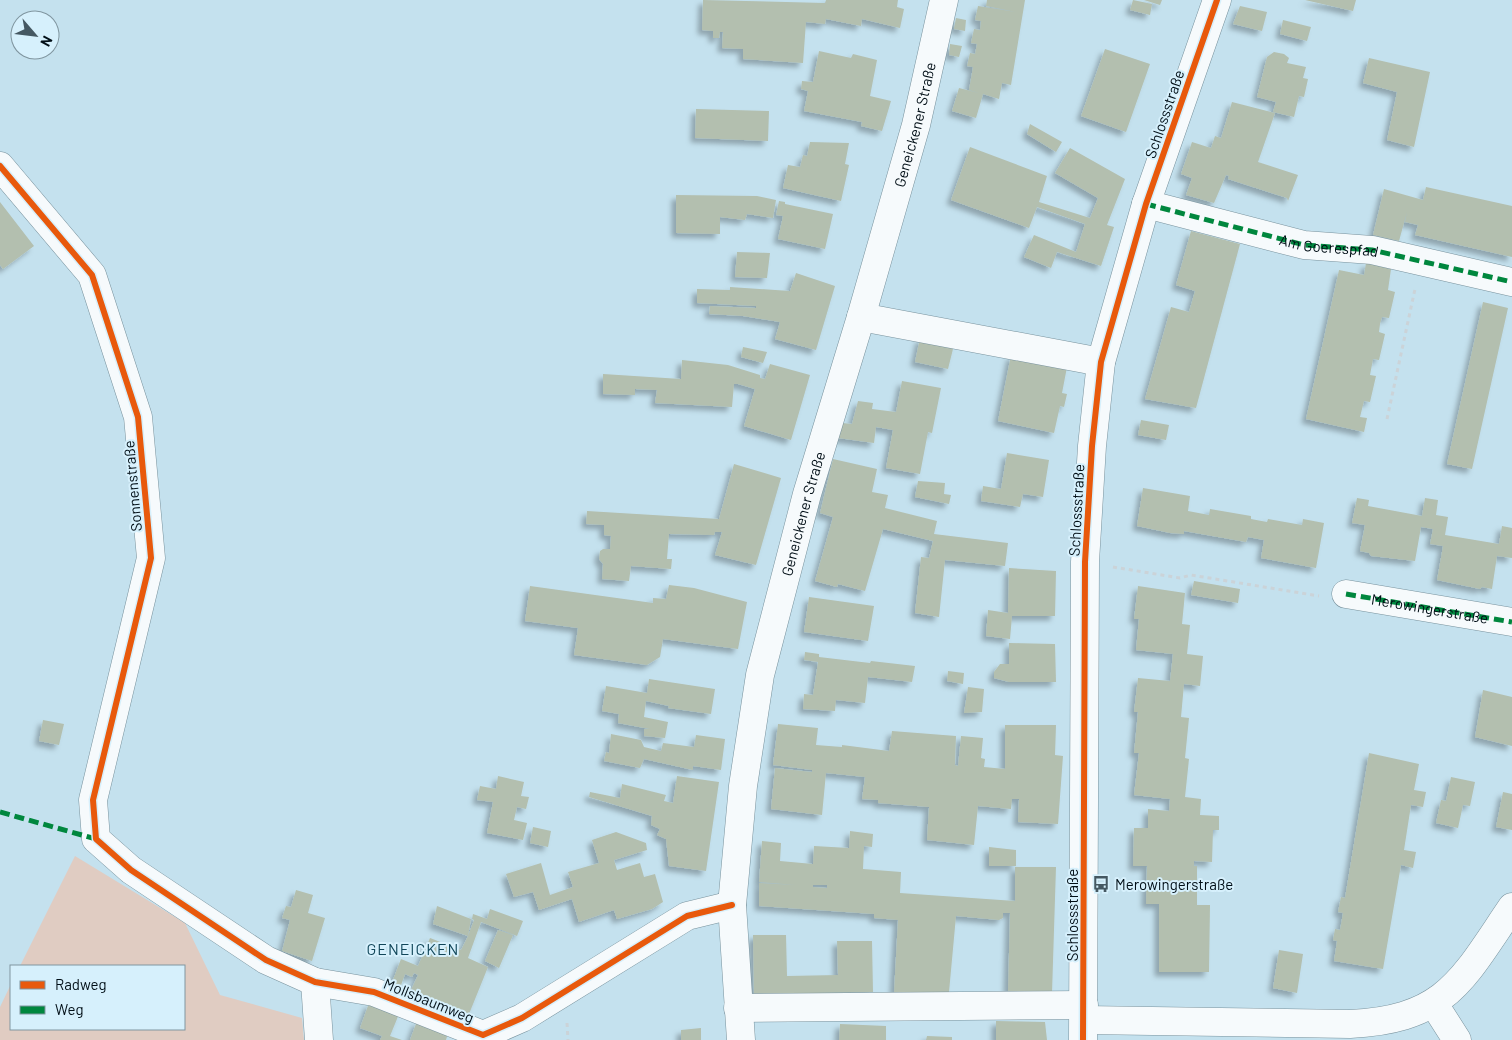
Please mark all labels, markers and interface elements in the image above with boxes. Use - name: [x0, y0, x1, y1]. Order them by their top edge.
- north arrow: [10, 10, 60, 60]
- text: N: [37, 33, 57, 49]
- street label: Geneickener Straße: [890, 60, 939, 189]
- street label: Schlossstraße: [1140, 67, 1188, 161]
- street label: Am Goerespfad: [1277, 230, 1380, 260]
- street label: Sonnenstraße: [119, 440, 145, 532]
- street label: Geneickener Straße: [777, 449, 828, 578]
- street label: Schlossstraße: [1065, 463, 1087, 557]
- street label: Merowingerstraße: [1370, 589, 1490, 627]
- street label: Schlossstraße: [1063, 869, 1081, 961]
- bus stop icon: Merowingerstraße: [1091, 874, 1111, 894]
- place label: Merowingerstraße: [1115, 875, 1233, 893]
- district label: GENEICKEN: [367, 939, 459, 958]
- legend: [10, 965, 185, 1030]
- street label: Mollsbaumweg: [381, 974, 477, 1026]
- text: Radweg: [55, 975, 107, 993]
- text: Weg: [55, 1000, 83, 1018]

